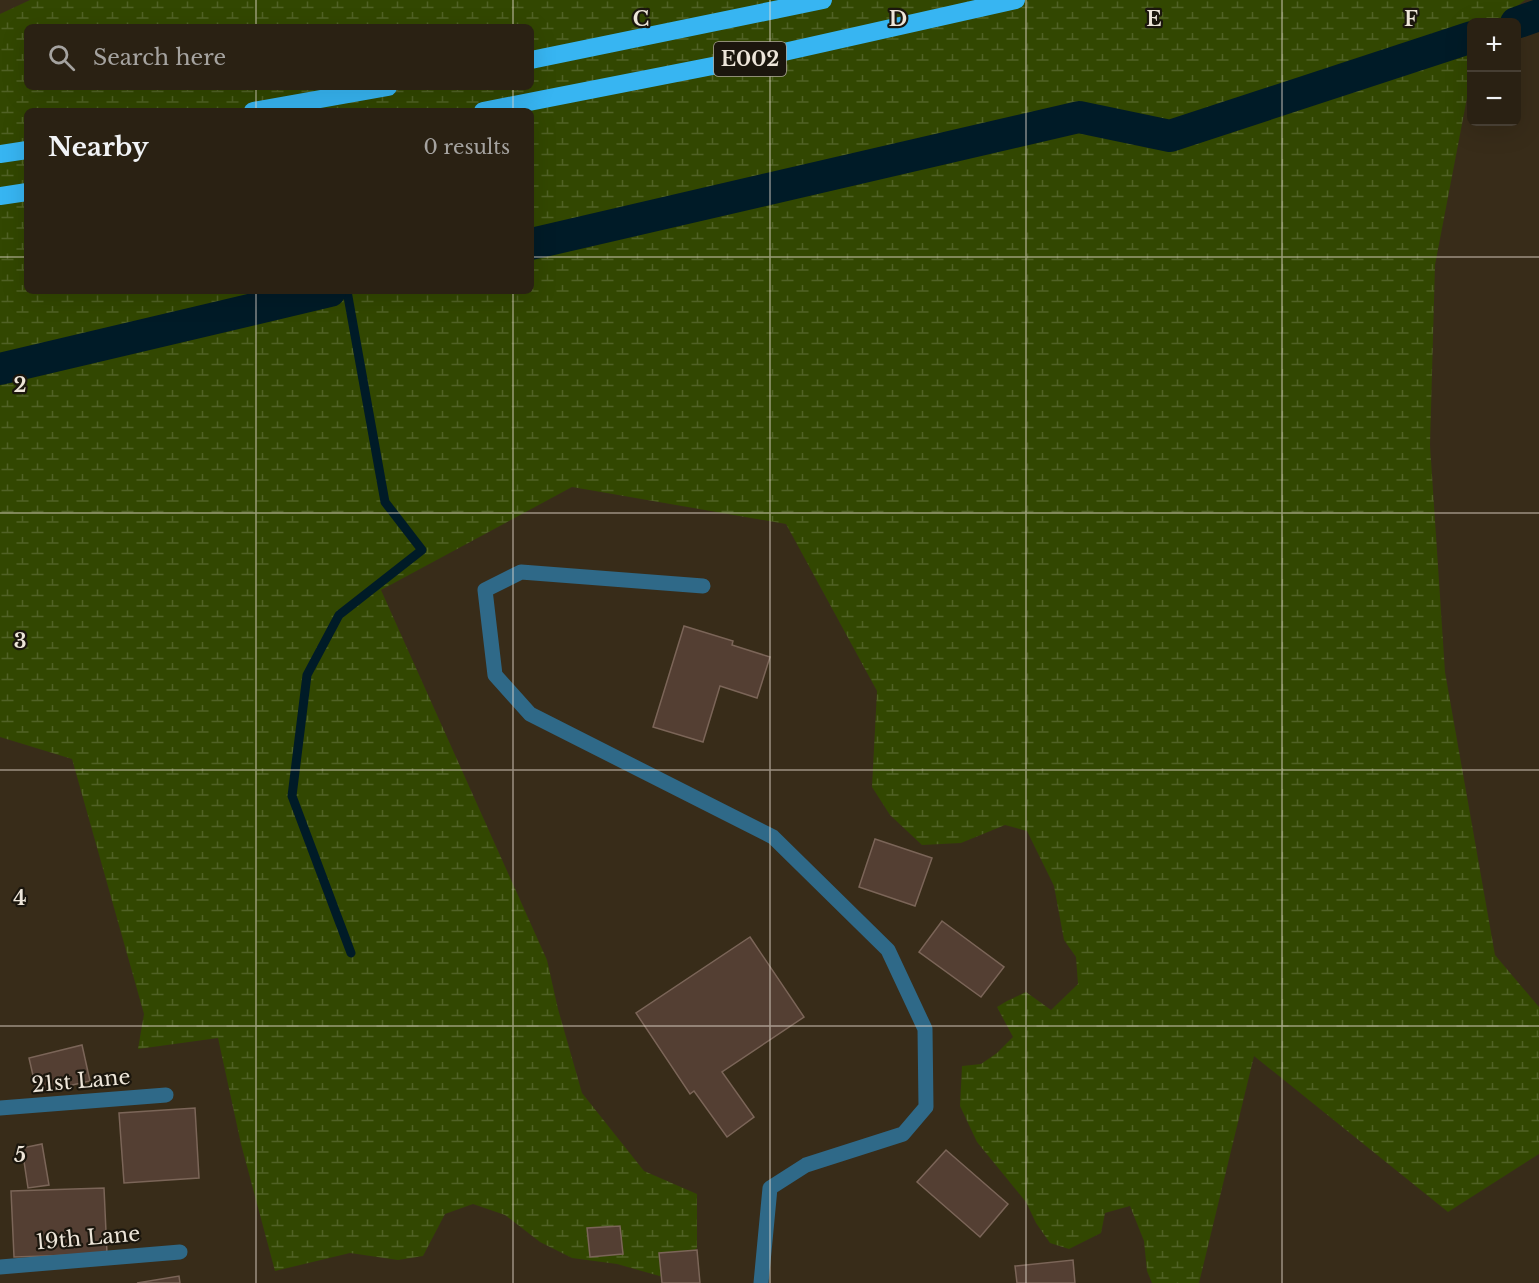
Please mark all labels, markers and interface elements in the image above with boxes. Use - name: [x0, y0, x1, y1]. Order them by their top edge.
- text: C: [633, 7, 649, 31]
- text: D: [889, 7, 907, 31]
- text: E: [1146, 7, 1162, 31]
- text: F: [1404, 7, 1418, 31]
- map controls: [1467, 18, 1521, 126]
- button: +: [1467, 18, 1521, 72]
- search box: [24, 24, 534, 90]
- icon: search: [45, 41, 78, 74]
- road number: E002: [714, 42, 786, 76]
- text: Search here: [93, 44, 226, 71]
- button: −: [1467, 72, 1521, 126]
- text: Nearby: [48, 131, 149, 163]
- text: 0 results: [424, 135, 510, 159]
- text: 2: [13, 373, 27, 397]
- text: 3: [14, 629, 26, 653]
- text: 4: [13, 886, 27, 910]
- street label: 21st Lane: [30, 1064, 132, 1098]
- text: 5: [14, 1143, 26, 1167]
- street label: 19th Lane: [35, 1220, 141, 1256]

